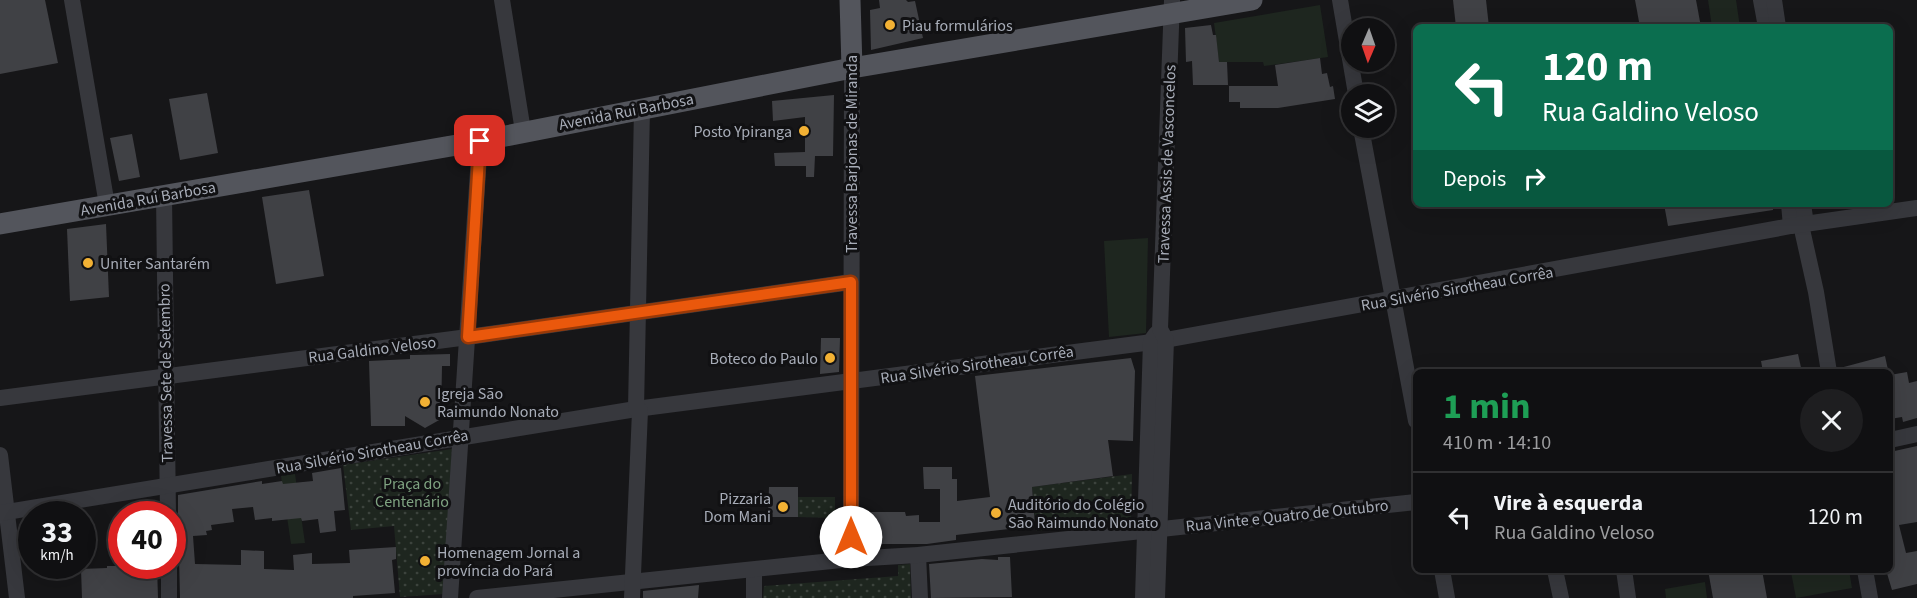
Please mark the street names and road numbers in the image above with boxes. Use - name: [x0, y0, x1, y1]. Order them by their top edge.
- street label: Travessa Barjonas de Miranda: [841, 55, 863, 253]
- street label: Travessa Assis de Vasconcelos: [1153, 64, 1181, 264]
- street label: Avenida Rui Barbosa: [557, 88, 696, 136]
- street label: Avenida Rui Barbosa: [79, 176, 218, 222]
- street label: Rua Silvério Sirotheau Corrêa: [1359, 261, 1555, 317]
- street label: Travessa Sete de Setembro: [153, 283, 179, 463]
- street label: Rua Galdino Veloso: [307, 331, 437, 369]
- street label: Rua Silvério Sirotheau Corrêa: [879, 341, 1075, 389]
- street label: Rua Silvério Sirotheau Corrêa: [274, 424, 470, 480]
- street label: Rua Vinte e Quatro de Outubro: [1185, 494, 1390, 538]

